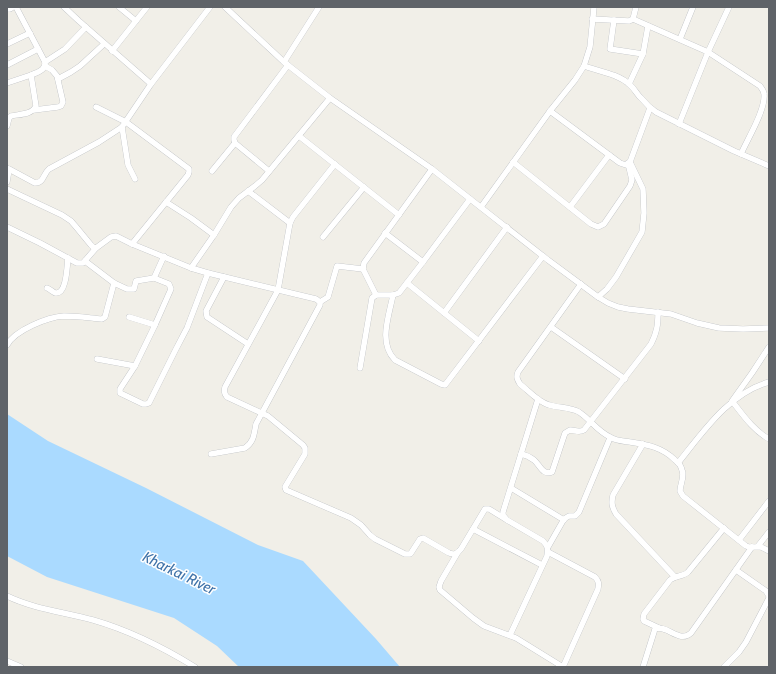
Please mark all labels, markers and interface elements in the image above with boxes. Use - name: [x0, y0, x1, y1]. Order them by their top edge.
- water label: Kharkai River: [140, 548, 220, 599]

